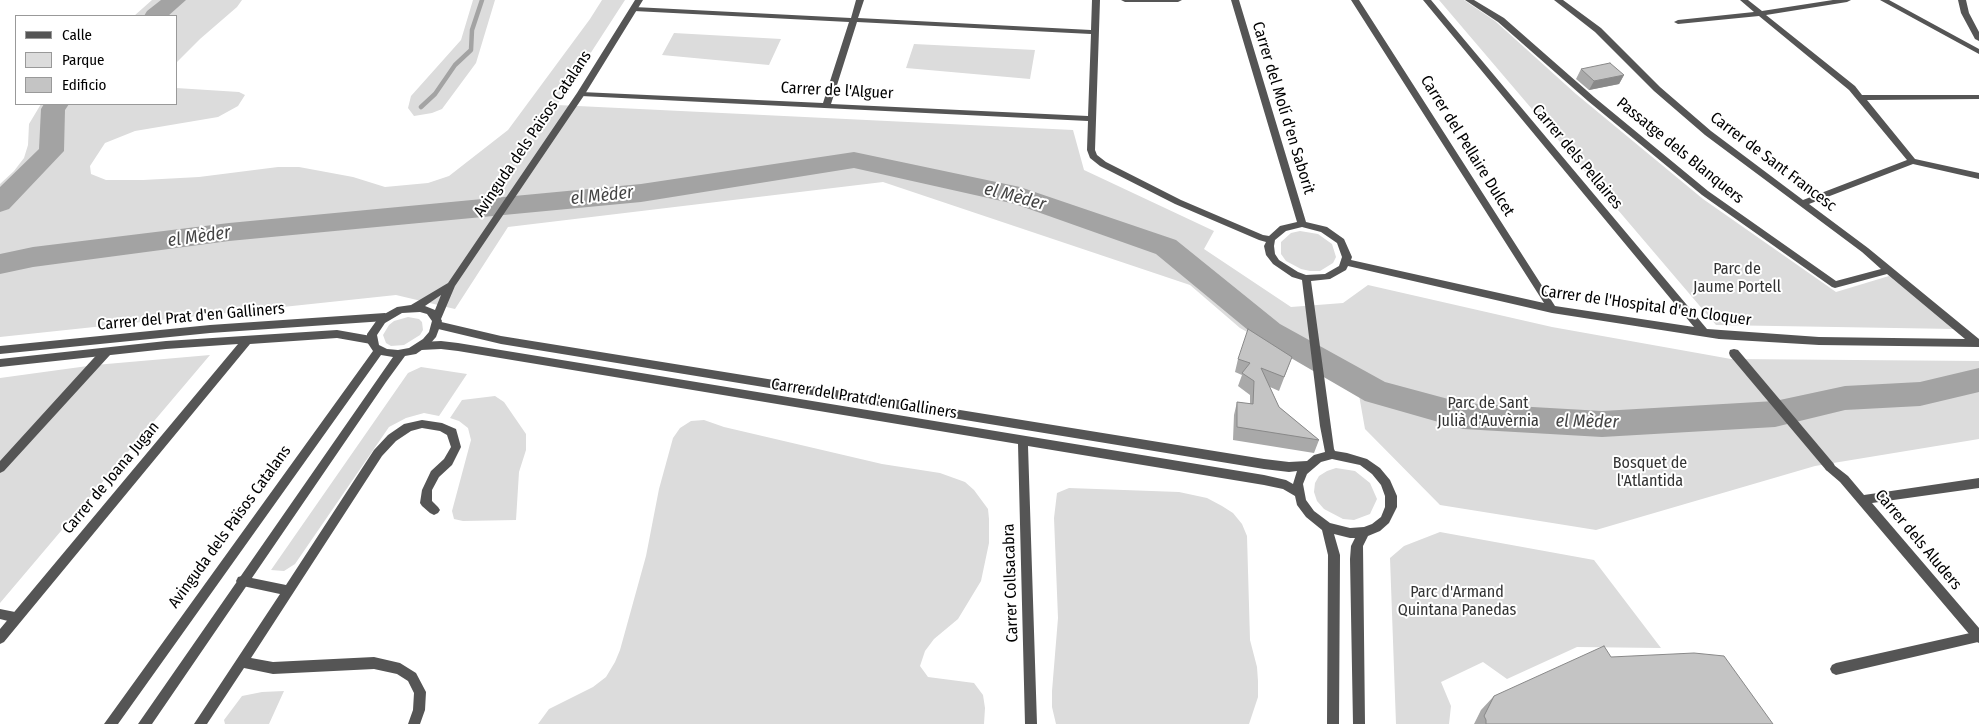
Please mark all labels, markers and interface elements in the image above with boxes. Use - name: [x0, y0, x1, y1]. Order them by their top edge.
- legend: [15, 15, 178, 105]
- street label: Carrer del Molí d'en Saborit: [1248, 19, 1318, 197]
- text: Calle: [62, 26, 92, 44]
- street label: Avinguda dels Països Catalans: [470, 47, 596, 221]
- text: Parque: [62, 51, 105, 69]
- street label: Carrer del Pellaire Dulcet: [1416, 72, 1518, 220]
- text: Edificio: [62, 76, 107, 94]
- street label: Carrer de l'Alguer: [780, 78, 894, 104]
- street label: Passatge dels Blanquers: [1613, 94, 1747, 208]
- street label: Carrer dels Pellaires: [1528, 101, 1626, 213]
- street label: Carrer de Sant Francesc: [1706, 108, 1840, 216]
- water label: el Mèder: [982, 178, 1048, 216]
- water label: el Mèder: [570, 182, 634, 210]
- water label: el Mèder: [166, 222, 232, 252]
- park label: Parc de Jaume Portell: [1693, 260, 1781, 298]
- street label: Carrer de l'Hospital d'en Cloquer: [1540, 282, 1752, 330]
- street label: Carrer del Prat d'en Galliners: [97, 299, 285, 335]
- street label: Carrer del Prat d'en Galliners: [770, 375, 958, 423]
- park label: Parc de Sant Julià d'Auvèrnia: [1437, 394, 1539, 432]
- water label: el Mèder: [1555, 411, 1619, 433]
- street label: Carrer de Joana Jugan: [58, 418, 164, 538]
- street label: Avinguda dels Països Catalans: [165, 442, 295, 612]
- park label: Bosquet de l'Atlantida: [1613, 454, 1687, 492]
- street label: Carrer dels Aluders: [1871, 486, 1965, 594]
- street label: Carrer Collsacabra: [999, 523, 1023, 643]
- park label: Parc d'Armand Quintana Panedas: [1398, 583, 1516, 621]

